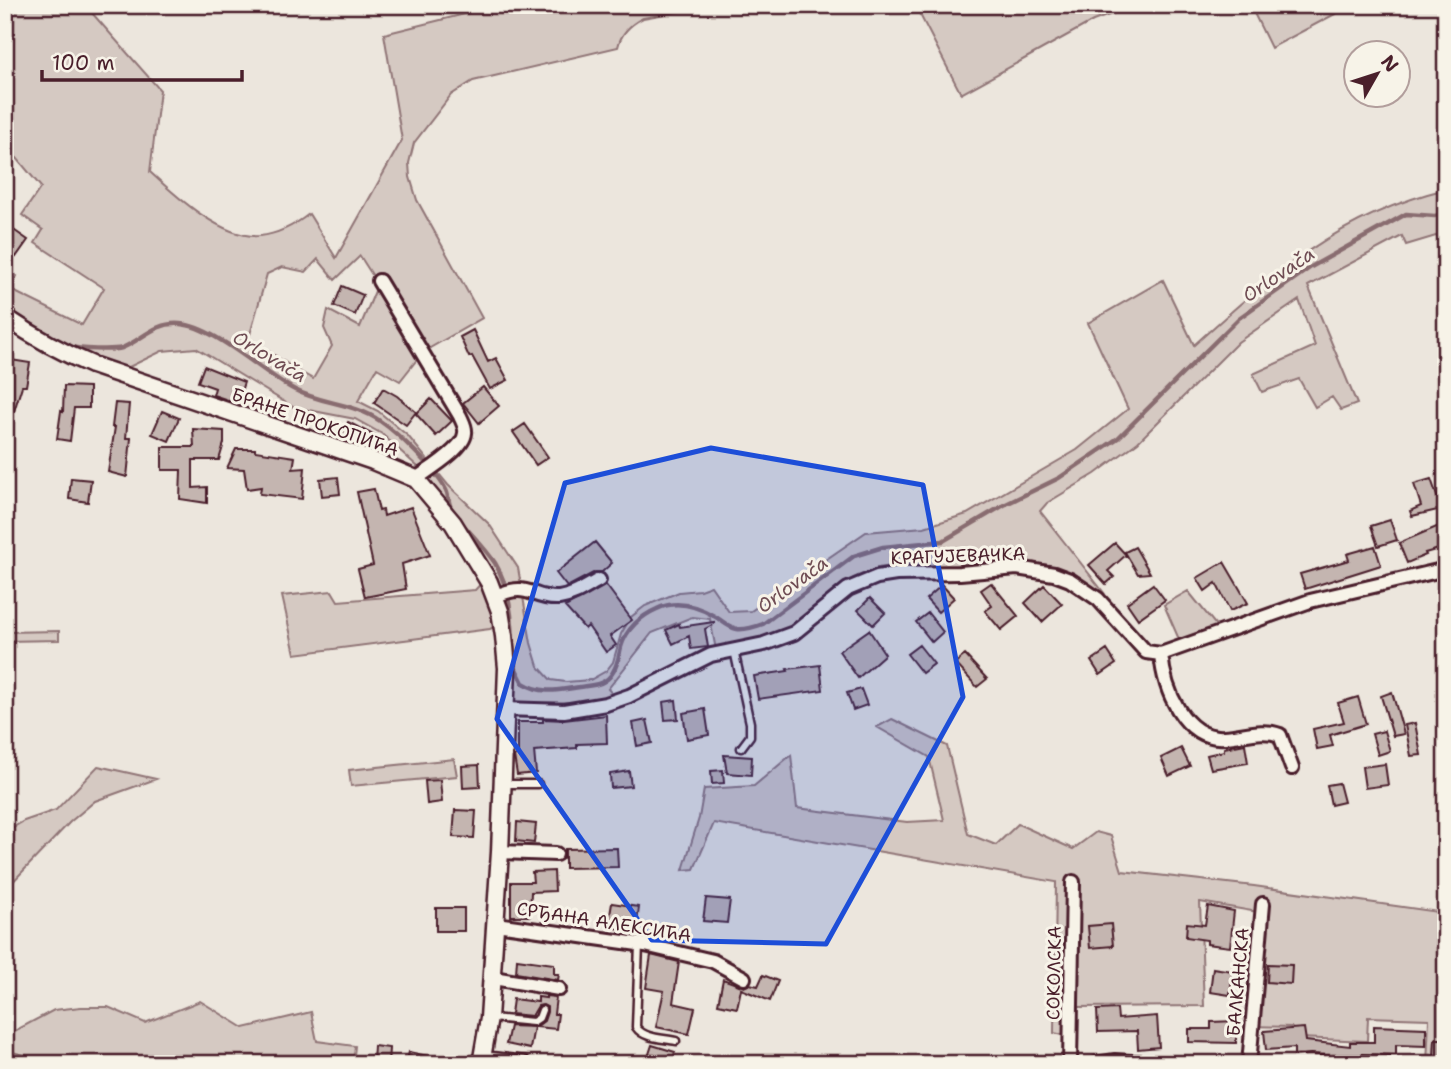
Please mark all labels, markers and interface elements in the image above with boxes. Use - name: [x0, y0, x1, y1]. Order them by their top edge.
- scale bar: [42, 38, 242, 82]
- north arrow: [1342, 38, 1412, 108]
- text: 100 m: [52, 49, 115, 77]
- text: N: [1375, 50, 1404, 77]
- water label: Orlovača: [1237, 241, 1319, 308]
- water label: Orlovača: [228, 325, 311, 388]
- street label: БРАНЕ ПРОКОПИЋА: [228, 382, 402, 462]
- street label: КРАГУЈЕВАЧКА: [890, 542, 1026, 570]
- water label: Orlovača: [752, 550, 833, 619]
- street label: СРЂАНА АЛЕКСИЋА: [515, 896, 693, 948]
- street label: СОКОЛСКА: [1041, 926, 1067, 1020]
- street label: БАЛКАНСКА: [1221, 927, 1255, 1037]

